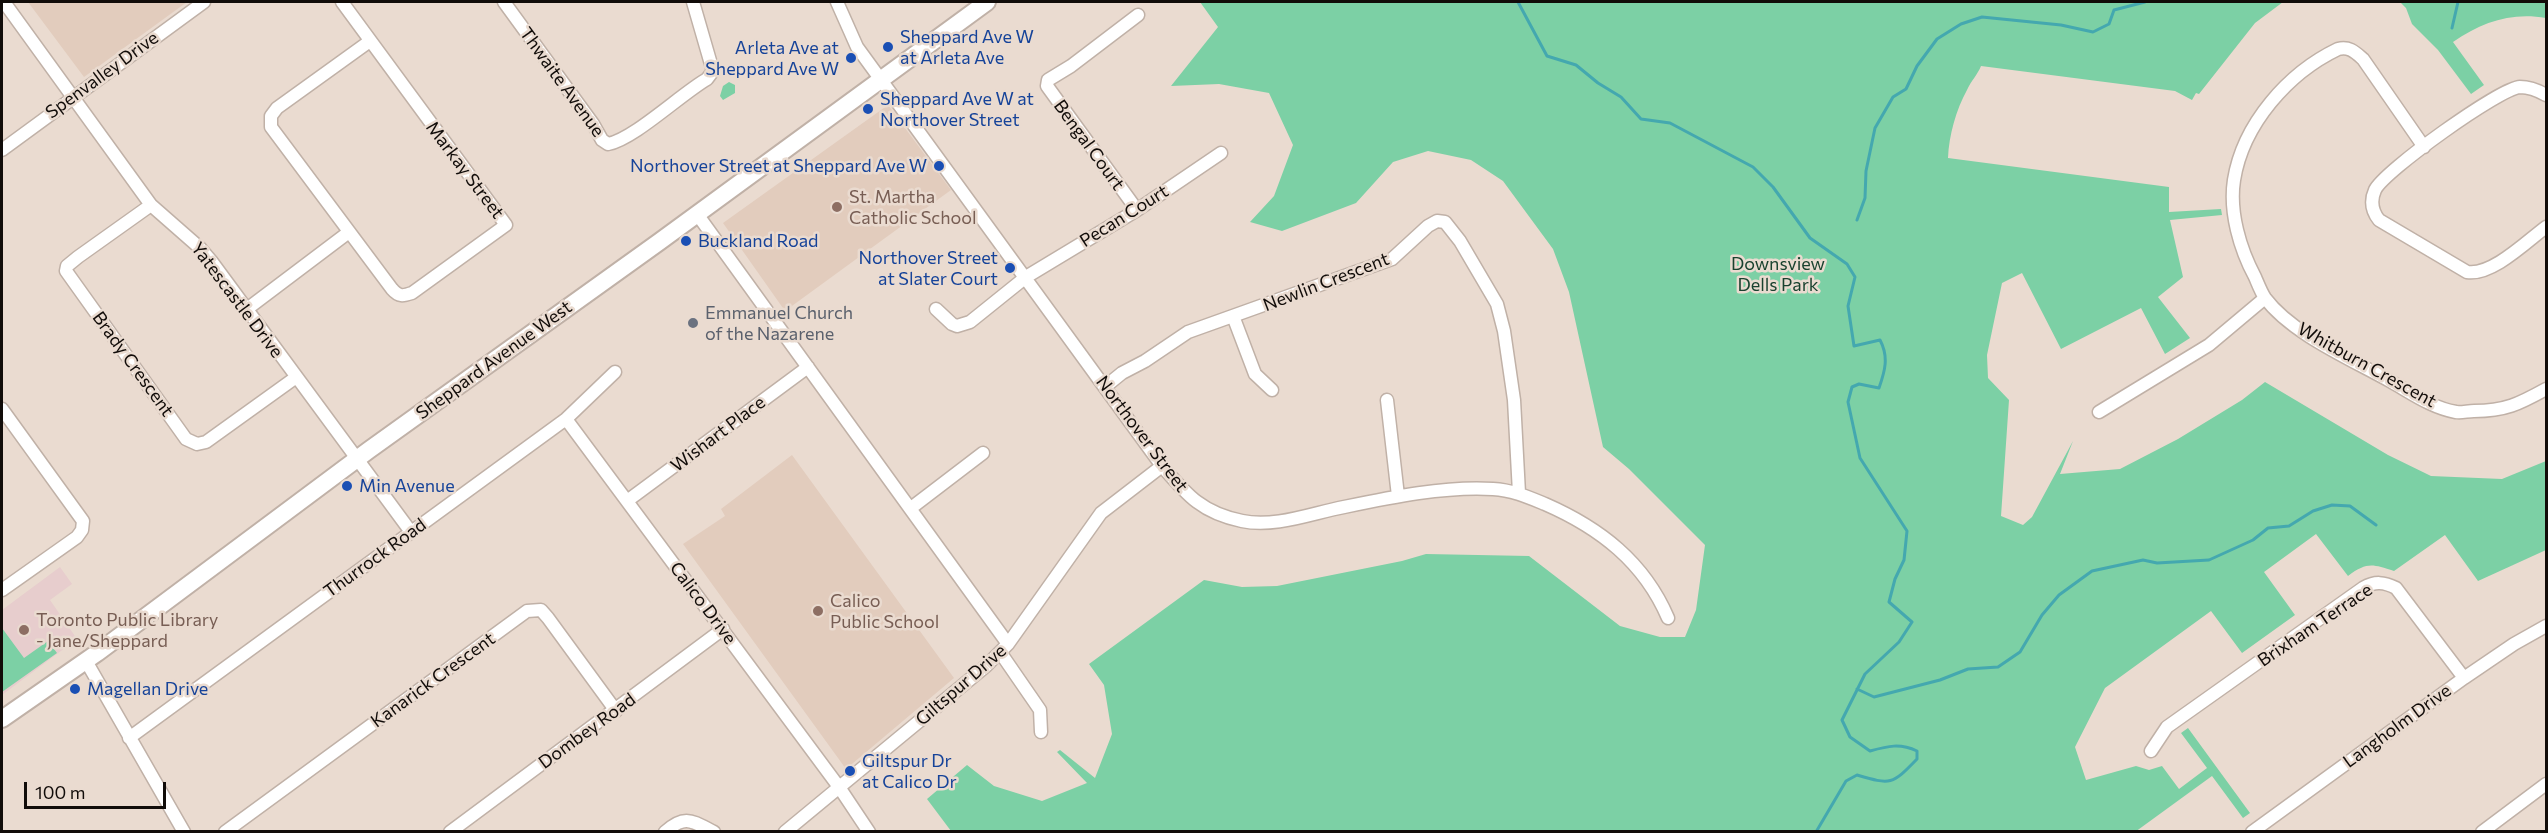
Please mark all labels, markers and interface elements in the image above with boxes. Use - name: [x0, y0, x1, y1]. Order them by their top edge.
- street label: Thwaite Avenue: [515, 23, 609, 141]
- place label: Sheppard Ave W at Arleta Ave: [900, 26, 1034, 68]
- street label: Spenvalley Drive: [41, 27, 163, 123]
- place label: Arleta Ave at Sheppard Ave W: [705, 37, 839, 80]
- marker: Sheppard Ave W at Arleta Ave: [881, 40, 895, 54]
- marker: Arleta Ave at Sheppard Ave W: [844, 51, 858, 65]
- place label: Sheppard Ave W at Northover Street: [880, 88, 1034, 130]
- street label: Bengal Court: [1049, 96, 1129, 194]
- marker: Sheppard Ave W at Northover Street: [861, 102, 875, 116]
- street label: Markay Street: [421, 117, 509, 223]
- place label: Northover Street at Sheppard Ave W: [630, 155, 927, 177]
- marker: Northover Street at Sheppard Ave W: [932, 159, 946, 173]
- street label: Pecan Court: [1076, 180, 1172, 252]
- place label: St. Martha Catholic School: [849, 186, 977, 228]
- marker: St. Martha Catholic School: [830, 200, 844, 214]
- place label: Buckland Road: [698, 230, 819, 252]
- marker: Buckland Road: [679, 234, 693, 248]
- street label: Yatescastle Drive: [187, 238, 287, 362]
- place label: Northover Street at Slater Court: [858, 247, 998, 290]
- street label: Newlin Crescent: [1260, 248, 1392, 316]
- park label: Downsview Dells Park: [1731, 253, 1825, 296]
- marker: Northover Street at Slater Court: [1003, 261, 1017, 275]
- street label: Sheppard Avenue West: [412, 296, 576, 424]
- place label: Emmanuel Church of the Nazarene: [705, 302, 853, 344]
- street label: Brady Crescent: [88, 307, 178, 421]
- marker: Emmanuel Church of the Nazarene: [686, 316, 700, 330]
- street label: Whitburn Crescent: [2294, 318, 2440, 412]
- street label: Northover Street: [1091, 372, 1193, 496]
- street label: Wishart Place: [667, 391, 769, 477]
- place label: Min Avenue: [359, 475, 455, 497]
- marker: Min Avenue: [340, 479, 354, 493]
- street label: Thurrock Road: [320, 514, 430, 602]
- street label: Calico Drive: [665, 558, 741, 648]
- street label: Brixham Terrace: [2254, 579, 2376, 671]
- place label: Calico Public School: [830, 590, 939, 632]
- marker: Calico Public School: [811, 604, 825, 618]
- place label: Toronto Public Library - Jane/Sheppard: [36, 609, 218, 652]
- marker: Toronto Public Library - Jane/Sheppard: [17, 623, 31, 637]
- street label: Kanarick Crescent: [367, 628, 499, 732]
- street label: Giltspur Drive: [911, 640, 1011, 730]
- place label: Magellan Drive: [87, 678, 208, 700]
- street label: Langholm Drive: [2339, 680, 2455, 772]
- marker: Magellan Drive: [68, 682, 82, 696]
- street label: Dombey Road: [534, 689, 640, 773]
- place label: Giltspur Dr at Calico Dr: [862, 750, 957, 792]
- marker: Giltspur Dr at Calico Dr: [843, 764, 857, 778]
- scale bar: [27, 770, 170, 808]
- text: 100 m: [35, 781, 85, 803]

